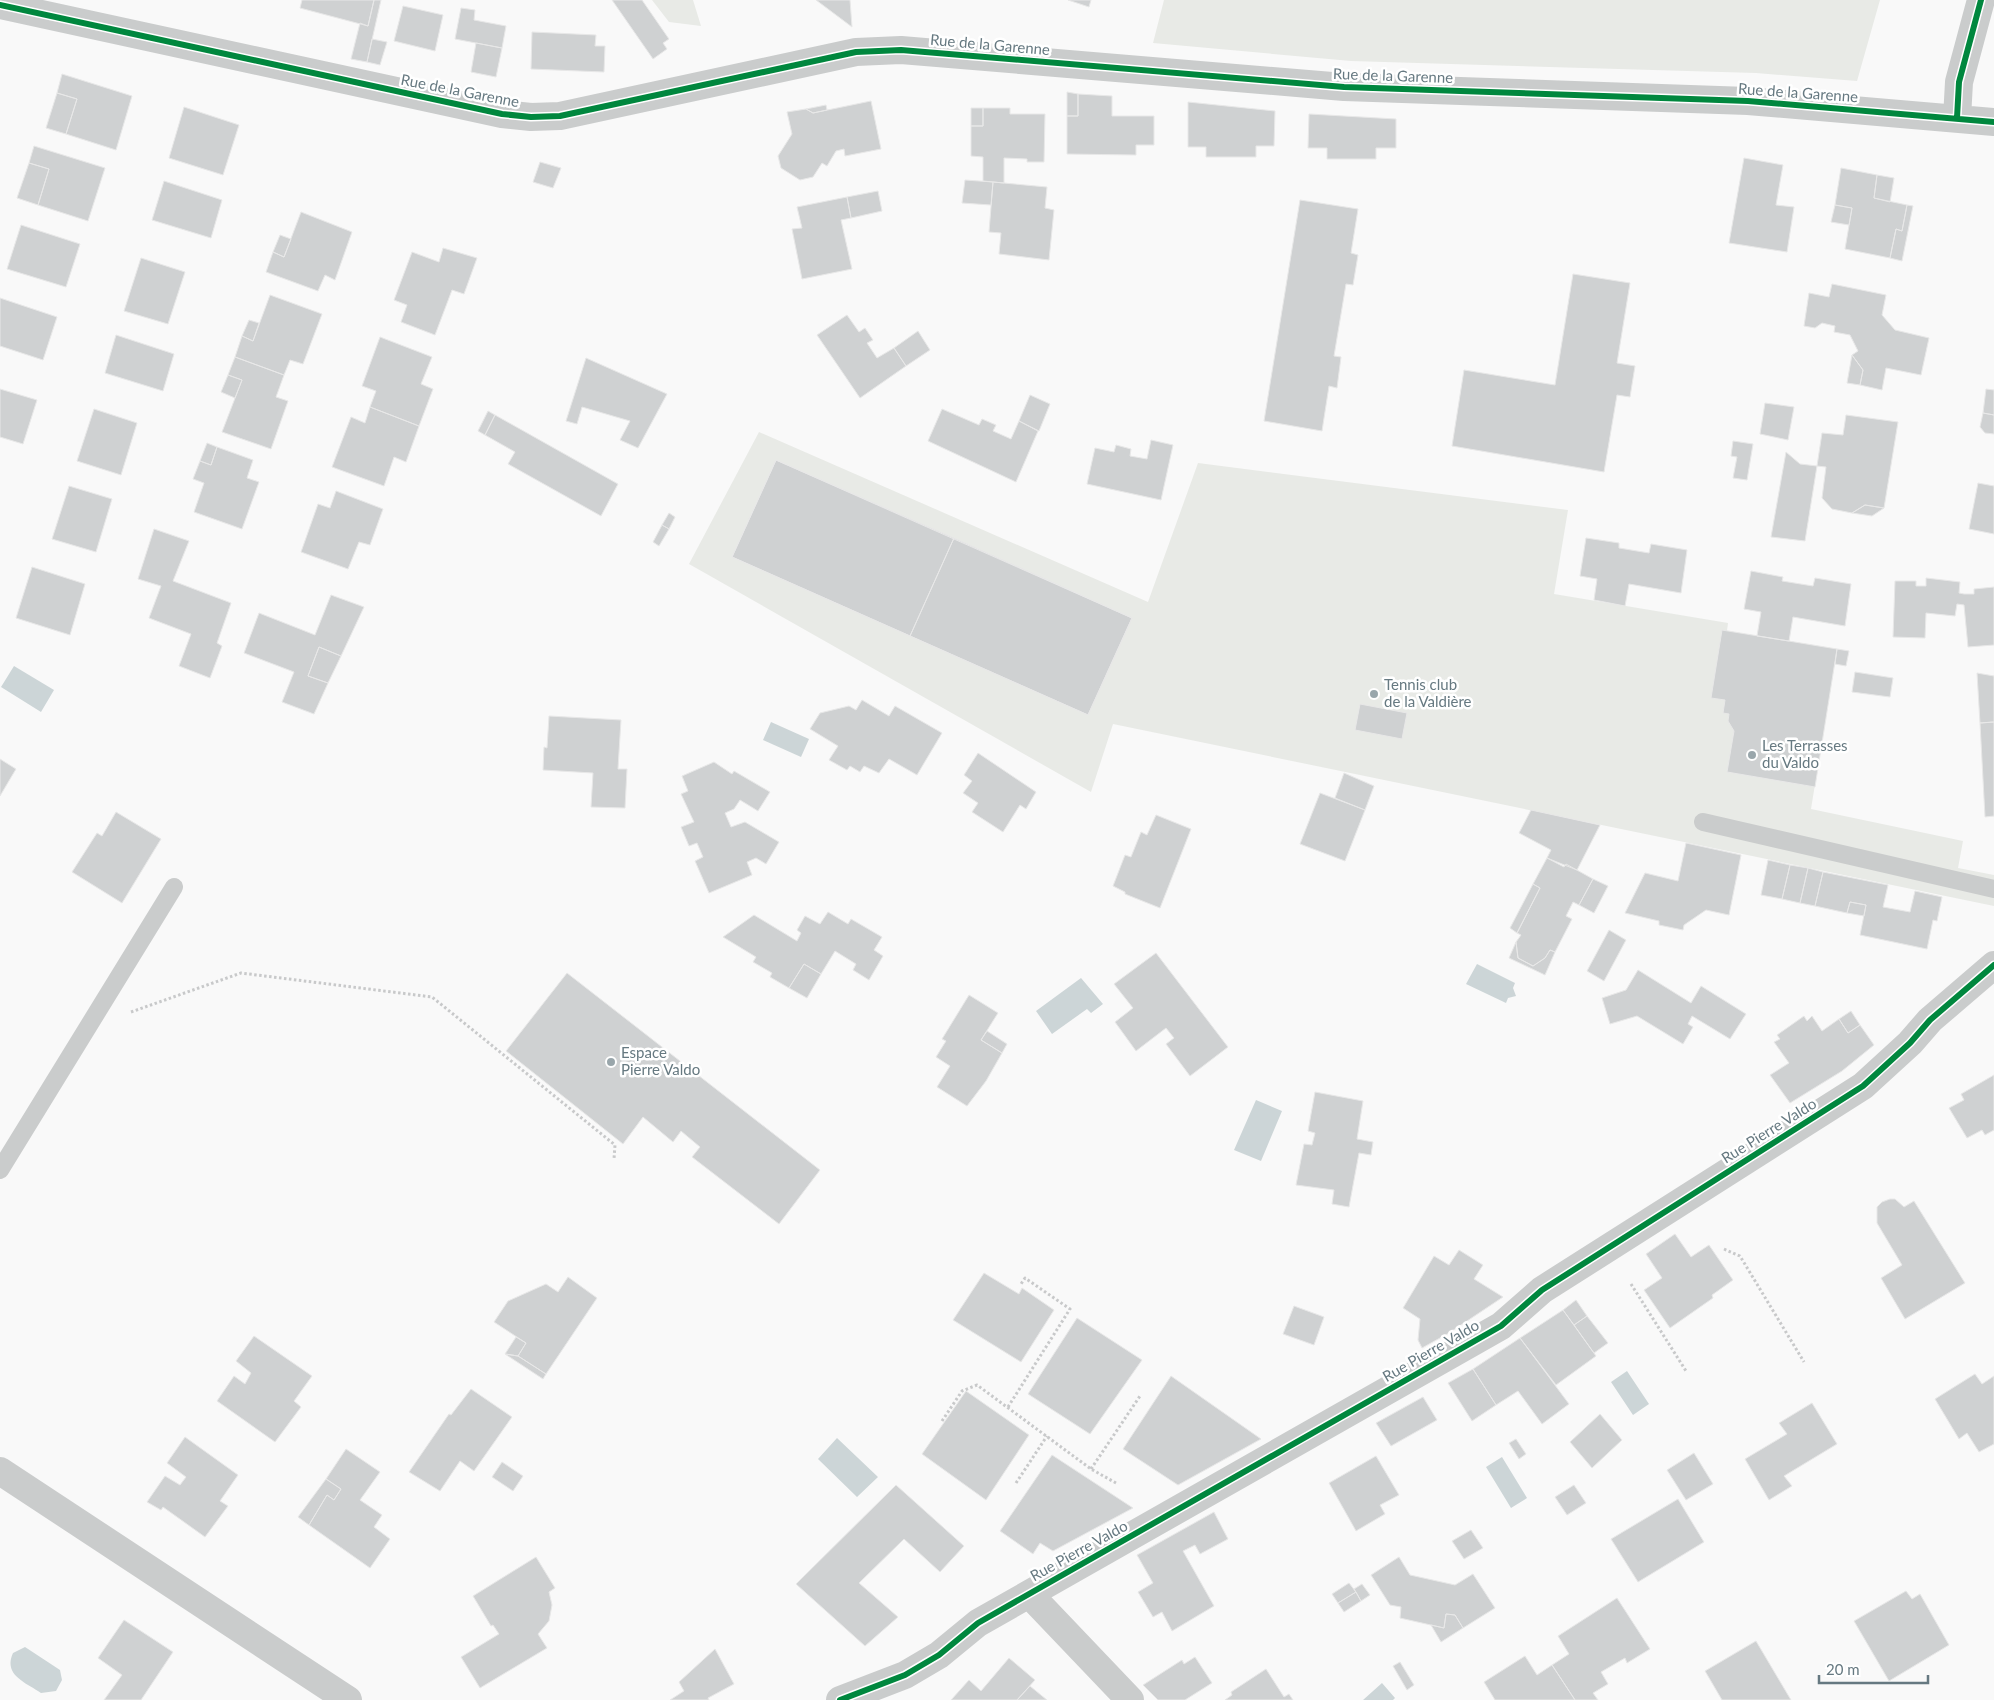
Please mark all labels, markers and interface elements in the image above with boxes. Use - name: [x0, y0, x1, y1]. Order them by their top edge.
- street label: Rue de la Garenne: [929, 30, 1051, 58]
- street label: Rue de la Garenne: [1333, 64, 1454, 86]
- street label: Rue de la Garenne: [399, 70, 521, 110]
- street label: Rue de la Garenne: [1737, 79, 1859, 105]
- place label: Tennis club de la Valdière: [1384, 675, 1472, 710]
- marker: Tennis club de la Valdière: [1368, 688, 1380, 700]
- place label: Les Terrasses du Valdo: [1762, 736, 1848, 771]
- marker: Les Terrasses du Valdo: [1746, 749, 1758, 761]
- place label: Espace Pierre Valdo: [621, 1043, 700, 1078]
- marker: Espace Pierre Valdo: [605, 1056, 617, 1068]
- street label: Rue Pierre Valdo: [1718, 1094, 1819, 1167]
- street label: Rue Pierre Valdo: [1379, 1315, 1482, 1385]
- street label: Rue Pierre Valdo: [1027, 1516, 1130, 1584]
- scale bar: [1819, 1652, 1928, 1684]
- text: 20 m: [1826, 1660, 1860, 1678]

